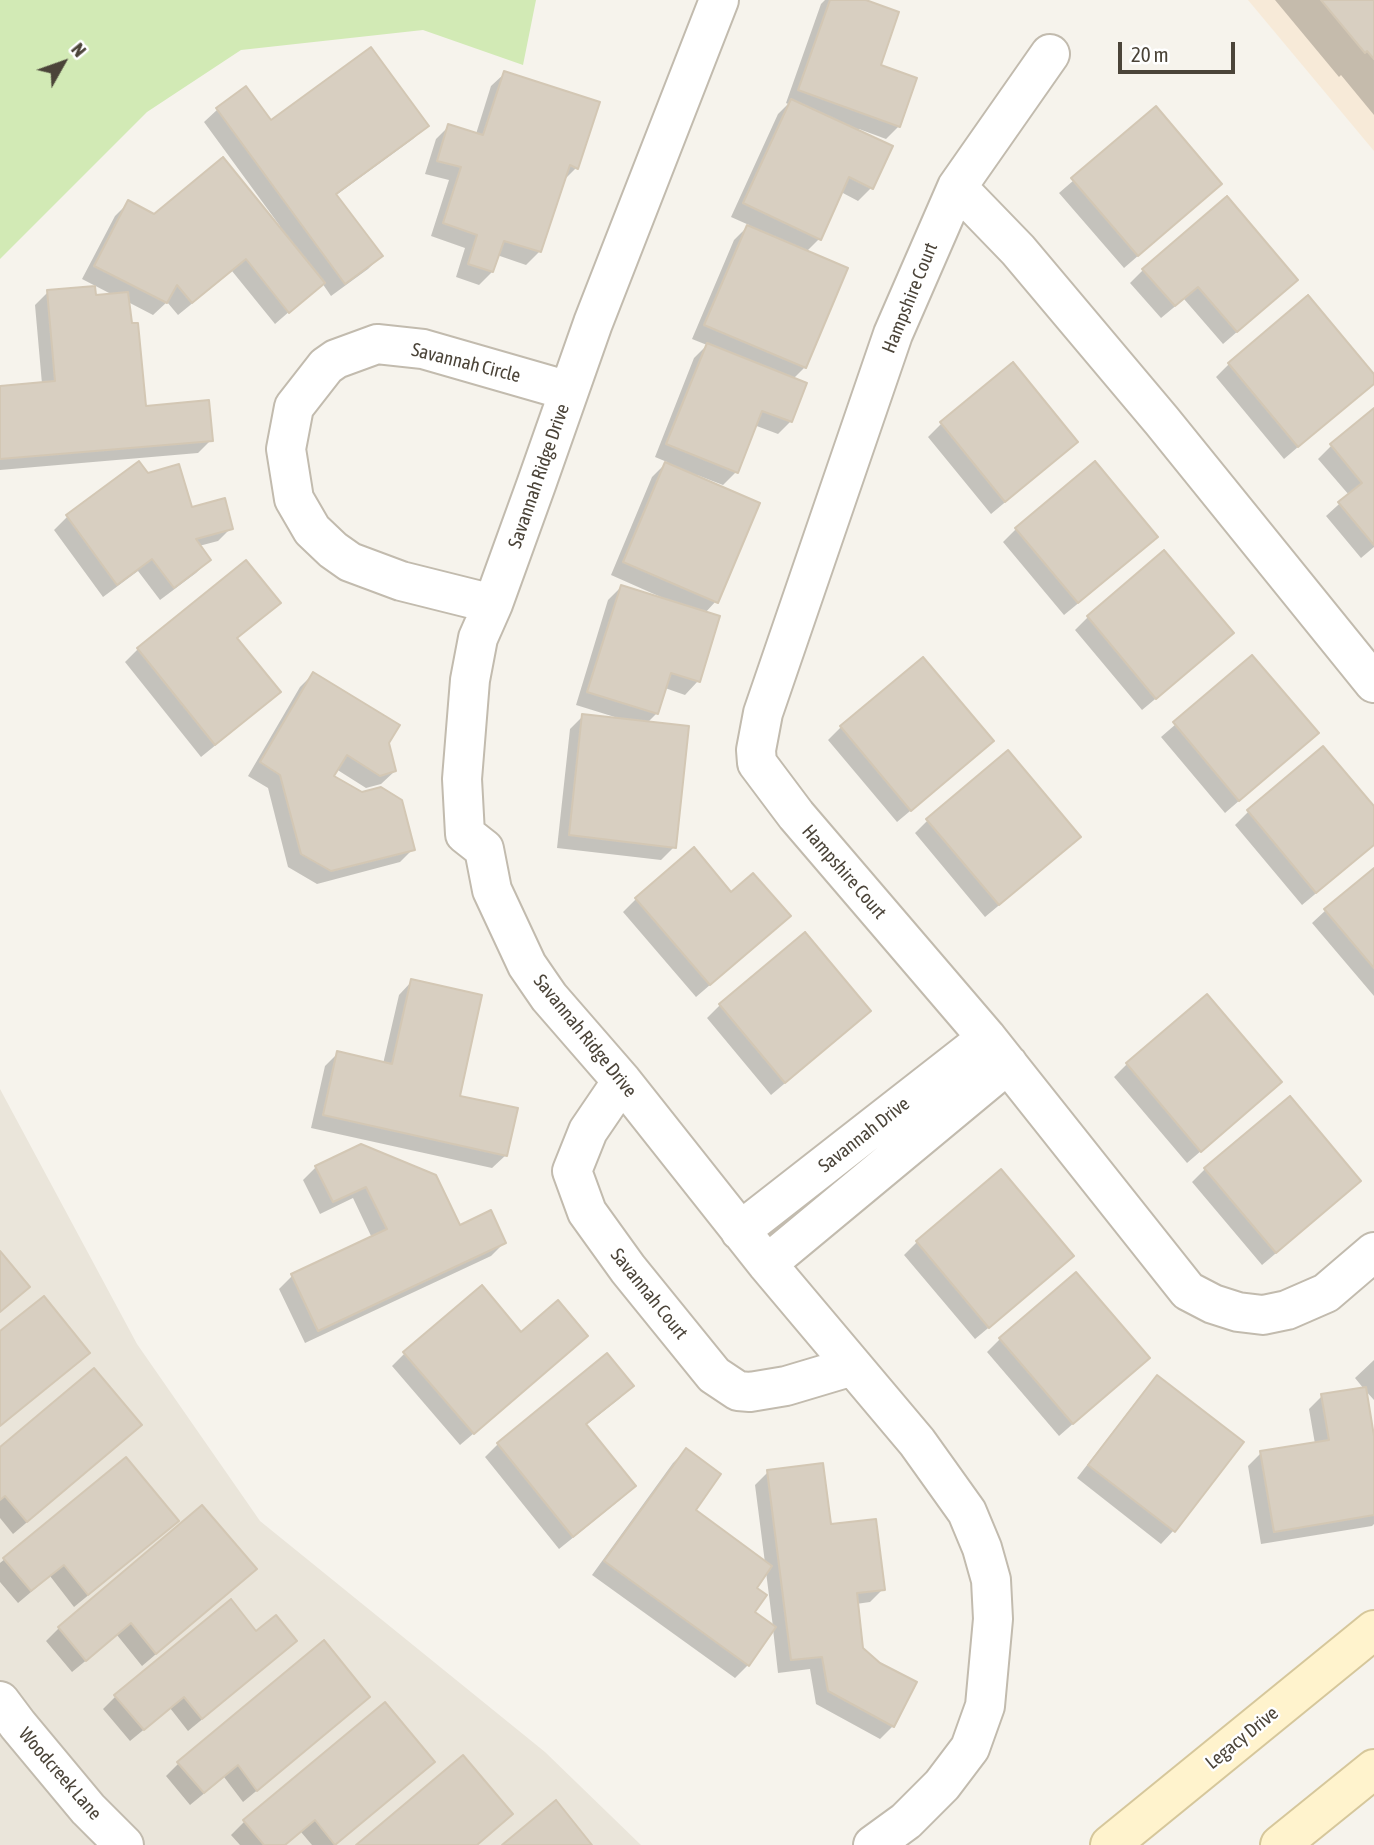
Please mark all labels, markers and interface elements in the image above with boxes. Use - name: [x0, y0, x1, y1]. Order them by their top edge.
- north arrow: [28, 28, 98, 98]
- scale bar: [1122, 28, 1239, 72]
- text: N: [67, 38, 91, 61]
- text: 20 m: [1131, 42, 1169, 66]
- street label: Hampshire Court: [877, 239, 943, 357]
- street label: Savannah Circle: [409, 338, 523, 388]
- street label: Savannah Ridge Drive: [504, 401, 574, 551]
- street label: Hampshire Court: [797, 820, 891, 924]
- street label: Savannah Ridge Drive: [529, 970, 641, 1102]
- street label: Savannah Drive: [814, 1092, 914, 1178]
- street label: Savannah Court: [606, 1244, 692, 1344]
- street label: Legacy Drive: [1201, 1702, 1283, 1774]
- street label: Woodcreek Lane: [14, 1723, 106, 1825]

